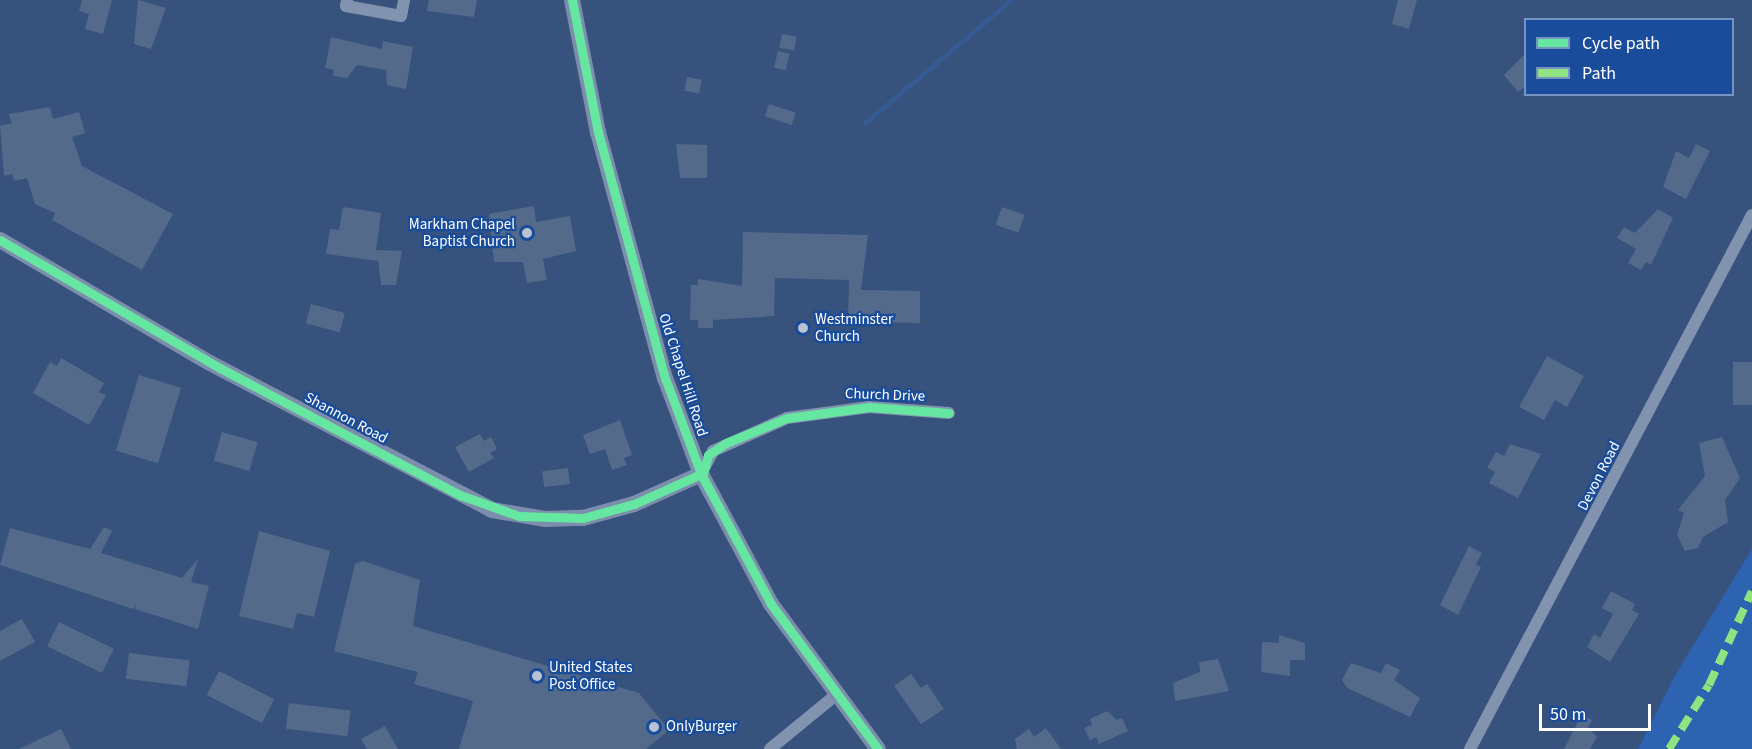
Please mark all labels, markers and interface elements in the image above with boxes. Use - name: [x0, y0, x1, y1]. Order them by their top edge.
- legend: [1524, 18, 1734, 96]
- text: Cycle path: [1582, 31, 1660, 56]
- text: Path: [1582, 61, 1616, 86]
- place label: Markham Chapel Baptist Church: [409, 215, 515, 250]
- marker: Markham Chapel Baptist Church: [520, 226, 534, 240]
- place label: Westminster Church: [815, 310, 893, 345]
- street label: Old Chapel Hill Road: [655, 311, 711, 439]
- marker: Westminster Church: [796, 321, 810, 335]
- street label: Church Drive: [844, 385, 926, 405]
- street label: Shannon Road: [301, 389, 391, 447]
- street label: Devon Road: [1574, 438, 1624, 514]
- place label: United States Post Office: [549, 658, 633, 693]
- marker: United States Post Office: [530, 669, 544, 683]
- scale bar: [1542, 692, 1654, 730]
- text: 50 m: [1550, 702, 1586, 727]
- place label: OnlyBurger: [666, 718, 737, 736]
- marker: OnlyBurger: [647, 720, 661, 734]

